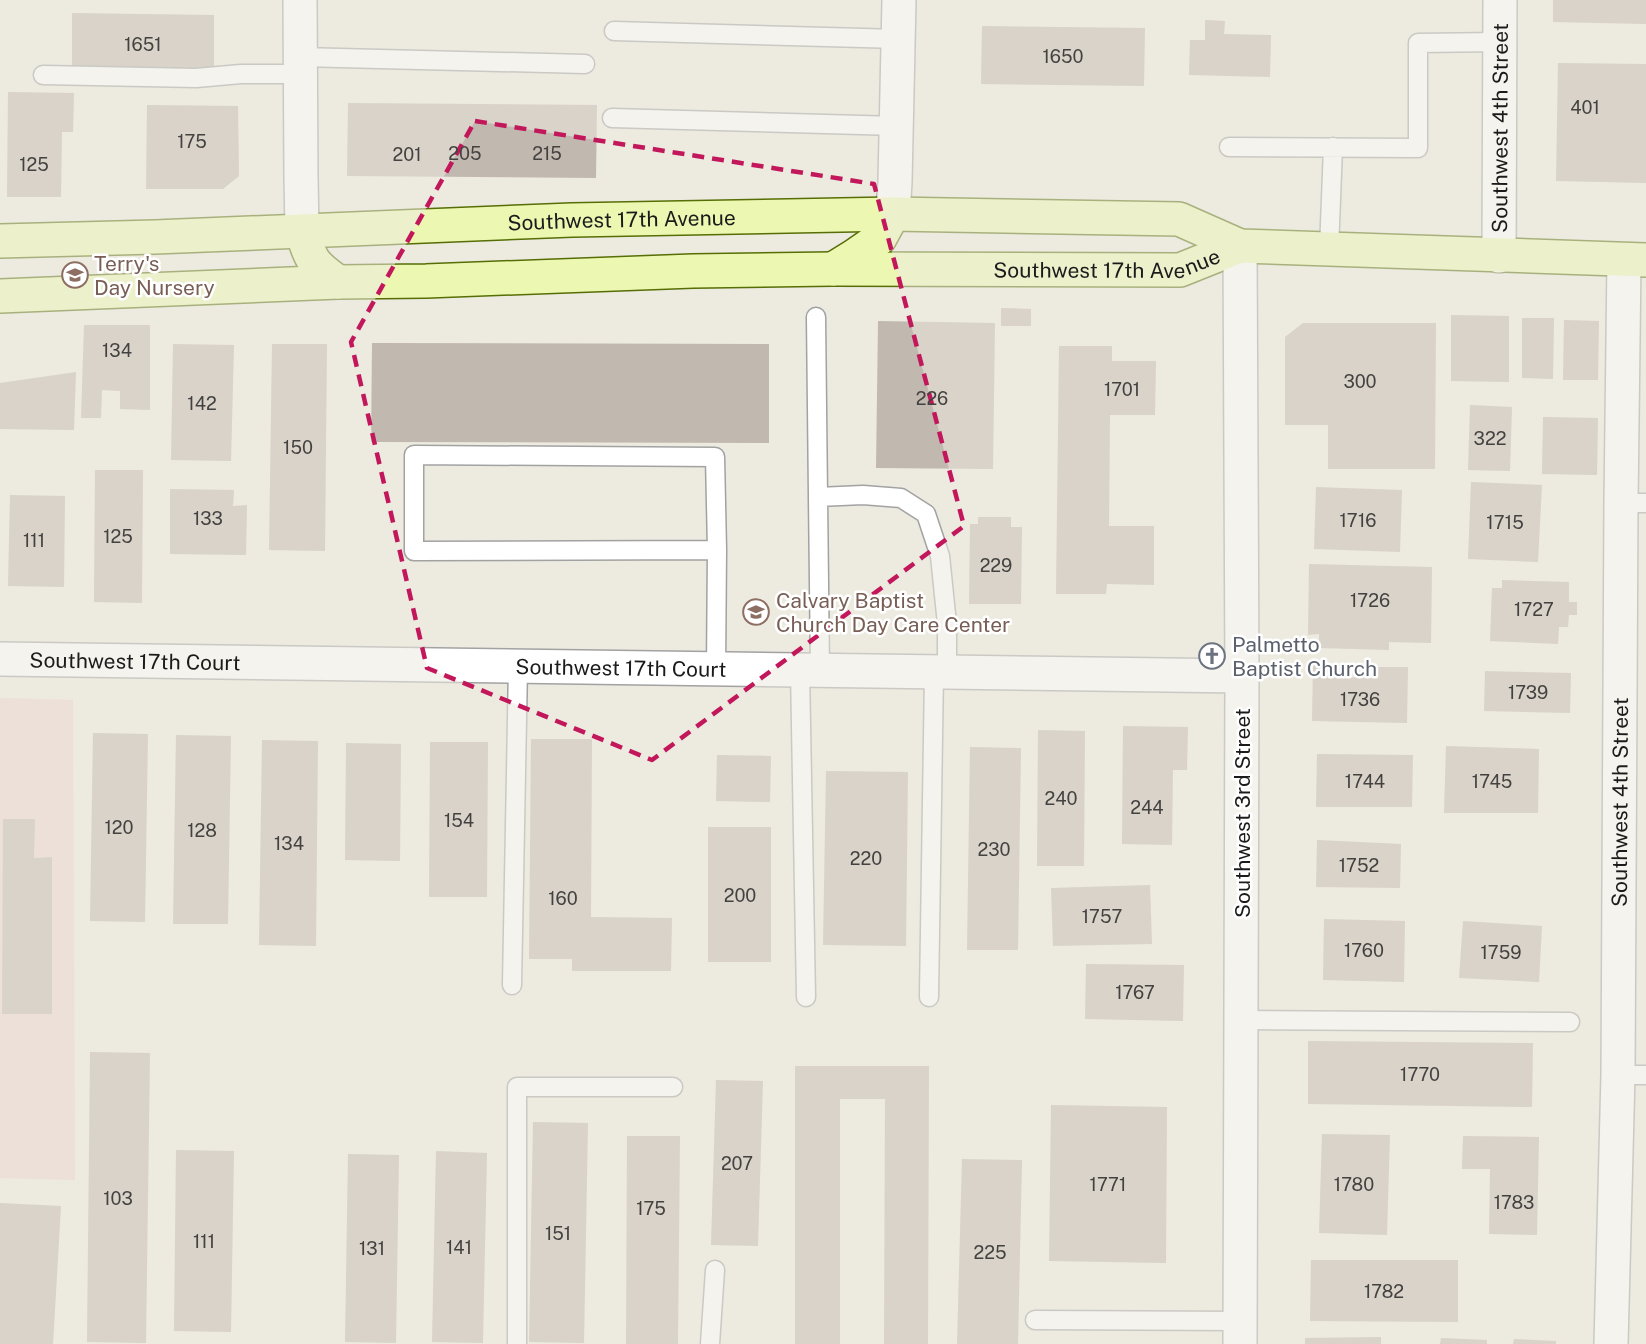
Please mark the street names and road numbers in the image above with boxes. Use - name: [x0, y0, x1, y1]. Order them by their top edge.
- street label: Southwest 4th Street: [1487, 23, 1512, 233]
- street label: Southwest 17th Avenue: [507, 204, 736, 235]
- street label: Southwest 17th Avenue: [993, 243, 1223, 283]
- street label: Southwest 17th Court: [29, 647, 241, 675]
- street label: Southwest 17th Court: [515, 654, 727, 681]
- street label: Southwest 4th Street: [1606, 697, 1632, 907]
- street label: Southwest 3rd Street: [1230, 708, 1255, 918]

